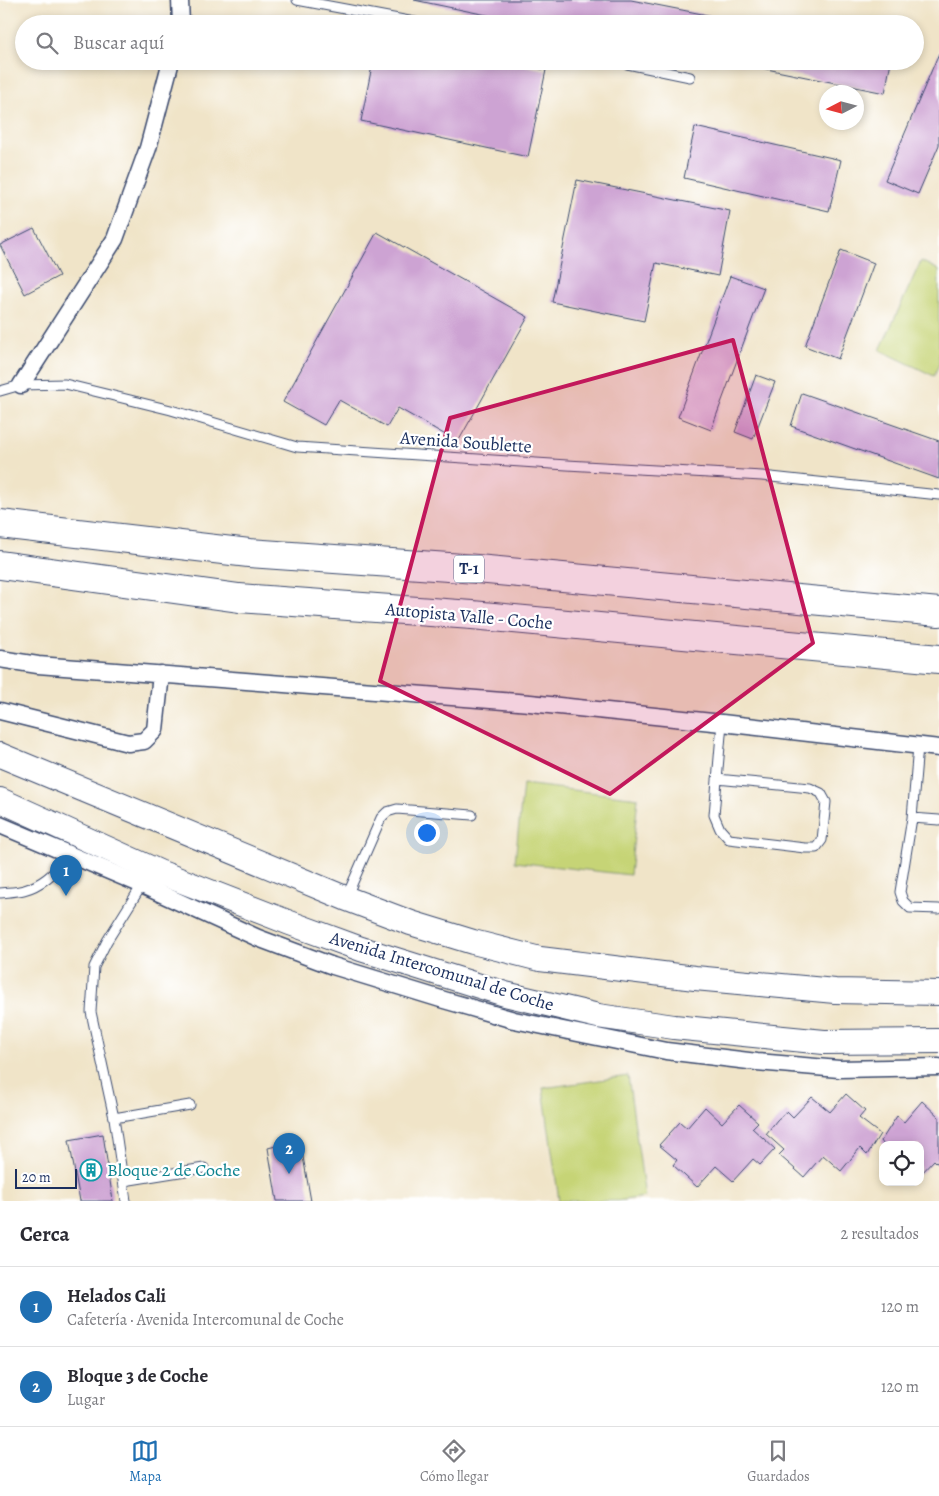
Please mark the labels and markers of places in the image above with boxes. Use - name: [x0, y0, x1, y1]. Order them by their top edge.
- pin: 1: [50, 855, 82, 896]
- pin: 2: [273, 1133, 305, 1174]
- building icon: Bloque 2 de Coche: [79, 1158, 103, 1182]
- place label: Bloque 2 de Coche: [107, 1158, 240, 1182]

